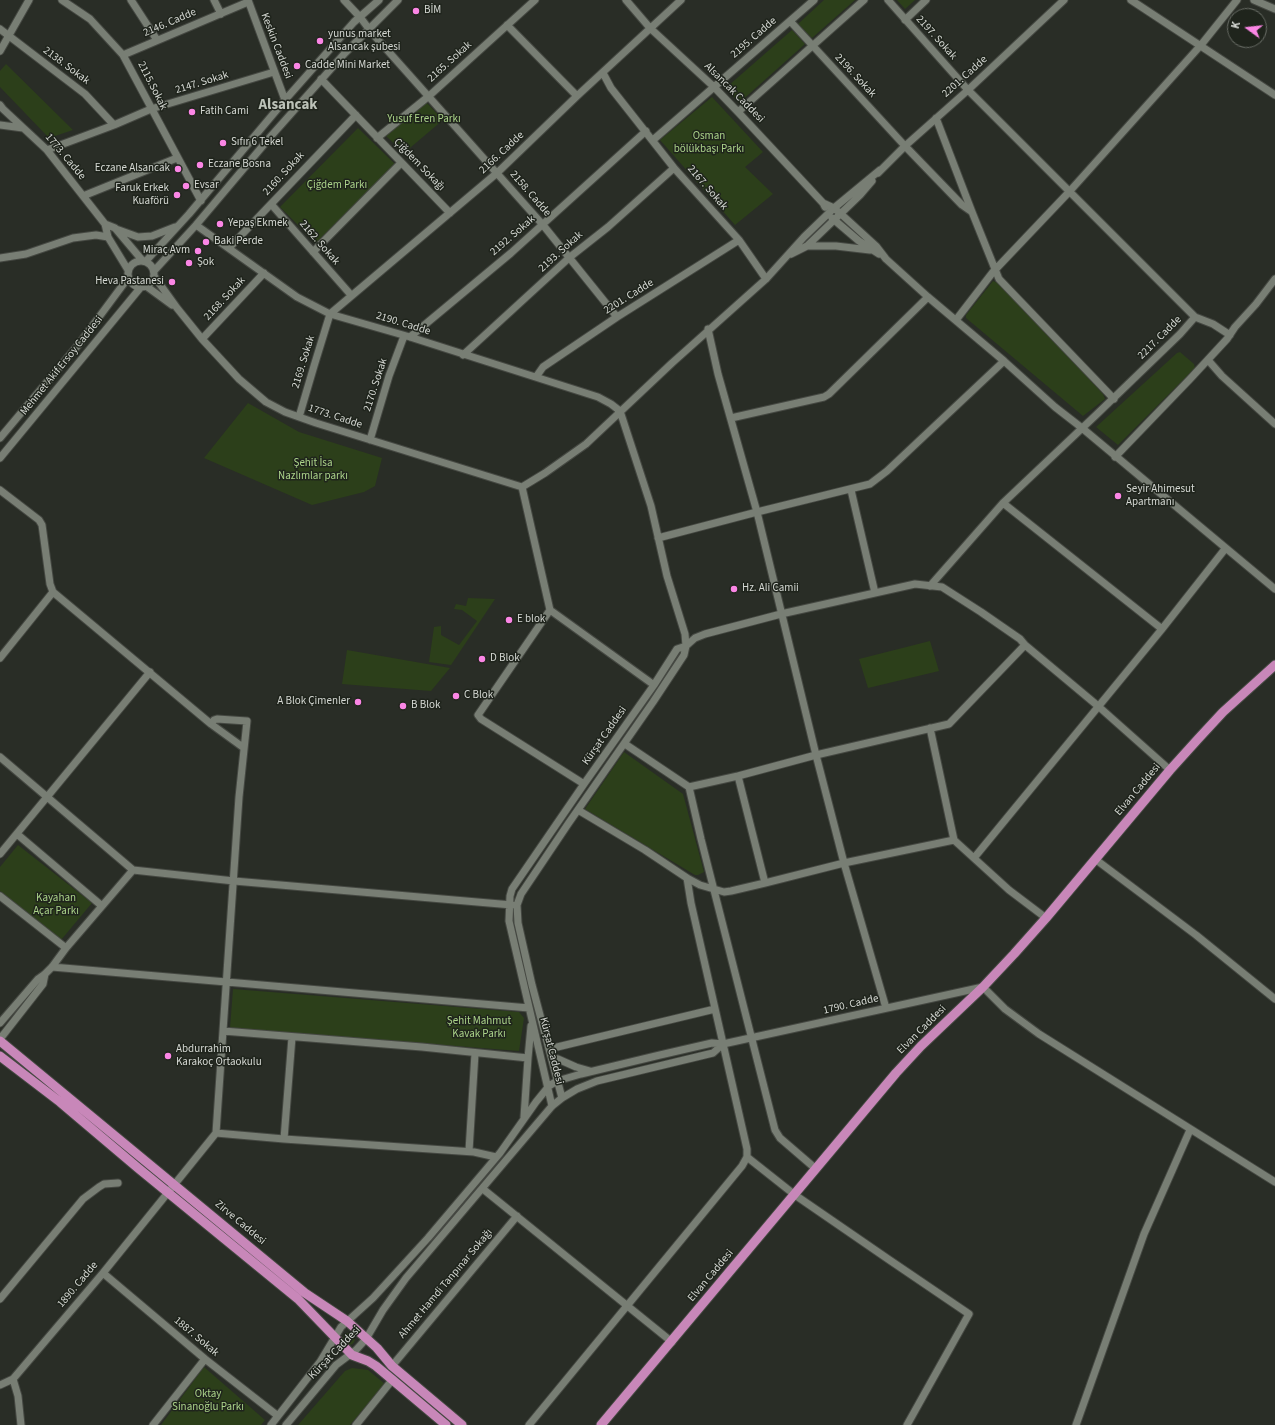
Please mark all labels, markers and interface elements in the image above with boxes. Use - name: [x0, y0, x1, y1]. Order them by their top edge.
- place label: BİM: [424, 4, 441, 18]
- street label: 2146. Cadde: [142, 6, 198, 40]
- marker: BİM: [411, 6, 421, 16]
- north arrow: [1227, 8, 1267, 48]
- street label: Keskin Caddesi: [257, 11, 295, 81]
- street label: 2197. Sokak: [913, 13, 959, 63]
- street label: 2195. Cadde: [728, 15, 780, 61]
- text: K: [1228, 20, 1244, 30]
- place label: yunus market Alsancak şubesi: [328, 28, 400, 54]
- marker: yunus market Alsancak şubesi: [315, 36, 325, 46]
- street label: 2165. Sokak: [425, 39, 475, 85]
- street label: 2138. Sokak: [40, 44, 92, 88]
- street label: 2196. Sokak: [831, 51, 879, 101]
- street label: 2201. Cadde: [940, 53, 990, 101]
- street label: 2115.Sokak: [134, 59, 170, 113]
- place label: Cadde Mini Market: [305, 59, 390, 73]
- street label: Alsancak Caddesi: [701, 60, 767, 126]
- marker: Cadde Mini Market: [292, 61, 302, 71]
- street label: 2147. Sokak: [174, 69, 230, 97]
- district label: Alsancak: [258, 97, 318, 115]
- place label: Fatih Cami: [200, 105, 249, 119]
- marker: Fatih Cami: [187, 107, 197, 117]
- park label: Yusuf Eren Parkı: [387, 113, 461, 127]
- street label: 2166. Cadde: [477, 129, 527, 177]
- park label: Osman bölükbaşı Parkı: [674, 130, 744, 156]
- street label: 1773. Cadde: [42, 131, 88, 183]
- place label: Sıfır 6 Tekel: [231, 136, 283, 150]
- street label: Çiğdem Sokağı: [391, 136, 447, 194]
- marker: Sıfır 6 Tekel: [218, 138, 228, 148]
- street label: 2160. Sokak: [260, 149, 308, 199]
- place label: Eczane Bosna: [208, 158, 271, 172]
- marker: Eczane Bosna: [195, 160, 205, 170]
- place label: Eczane Alsancak: [95, 162, 170, 176]
- street label: 2167. Sokak: [684, 163, 730, 213]
- marker: Eczane Alsancak: [173, 164, 183, 174]
- street label: 2158. Cadde: [507, 168, 553, 220]
- place label: Evsar: [194, 179, 219, 193]
- park label: Çiğdem Parkı: [307, 179, 367, 193]
- marker: Evsar: [181, 181, 191, 191]
- place label: Faruk Erkek Kuaförü: [115, 182, 169, 208]
- marker: Faruk Erkek Kuaförü: [172, 190, 182, 200]
- street label: 2192. Sokak: [488, 213, 538, 259]
- place label: Yepaş Ekmek: [228, 217, 288, 231]
- street label: 2162. Sokak: [296, 218, 342, 268]
- marker: Yepaş Ekmek: [215, 219, 225, 229]
- street label: 2193. Sokak: [536, 229, 586, 275]
- place label: Baki Perde: [214, 235, 263, 249]
- marker: Baki Perde: [201, 237, 211, 247]
- place label: Miraç Avm: [143, 244, 190, 258]
- marker: Miraç Avm: [193, 246, 203, 256]
- place label: Şok: [197, 256, 214, 270]
- marker: Şok: [184, 258, 194, 268]
- street label: 2168. Sokak: [201, 274, 249, 324]
- place label: Heva Pastanesi: [95, 275, 164, 289]
- street label: 2201. Cadde: [602, 276, 656, 318]
- marker: Heva Pastanesi: [167, 277, 177, 287]
- street label: 2190. Cadde: [374, 309, 432, 339]
- street label: 2217. Cadde: [1135, 313, 1185, 363]
- street label: Mehmet Akif Ersoy Caddesi: [18, 314, 106, 418]
- street label: 2169. Sokak: [290, 334, 318, 390]
- street label: 2170. Sokak: [361, 357, 391, 413]
- street label: 1773. Cadde: [306, 402, 364, 432]
- park label: Şehit İsa Nazlımlar parkı: [278, 457, 348, 483]
- place label: Seyir Ahimesut Apartmanı: [1126, 483, 1195, 509]
- marker: Seyir Ahimesut Apartmanı: [1113, 491, 1123, 501]
- place label: Hz. Ali Camii: [742, 582, 799, 596]
- marker: Hz. Ali Camii: [729, 584, 739, 594]
- place label: E blok: [517, 613, 545, 627]
- marker: E blok: [504, 615, 514, 625]
- place label: D Blok: [490, 652, 520, 666]
- marker: D Blok: [477, 654, 487, 664]
- place label: C Blok: [464, 689, 493, 703]
- marker: C Blok: [451, 691, 461, 701]
- place label: A Blok Çimenler: [277, 695, 350, 709]
- marker: A Blok Çimenler: [353, 697, 363, 707]
- place label: B Blok: [411, 699, 440, 713]
- marker: B Blok: [398, 701, 408, 711]
- street label: Kürşat Caddesi: [580, 704, 630, 768]
- street label: Elvan Caddesi: [1112, 761, 1164, 819]
- park label: Kayahan Açar Parkı: [33, 892, 79, 918]
- street label: 1790. Cadde: [822, 992, 880, 1018]
- street label: Elvan Caddesi: [895, 1003, 949, 1057]
- park label: Şehit Mahmut Kavak Parkı: [447, 1015, 511, 1041]
- street label: Kürşat Caddesi: [536, 1016, 566, 1086]
- place label: Abdurrahim Karakoç Ortaokulu: [176, 1043, 262, 1069]
- marker: Abdurrahim Karakoç Ortaokulu: [163, 1051, 173, 1061]
- street label: Zirve Caddesi: [212, 1198, 268, 1248]
- street label: Ahmet Hamdi Tanpınar Sokağı: [396, 1226, 496, 1342]
- street label: Elvan Caddesi: [685, 1247, 737, 1305]
- street label: 1890. Cadde: [55, 1259, 101, 1311]
- street label: 1887. Sokak: [171, 1314, 221, 1360]
- street label: Kürşat Caddesi: [306, 1324, 364, 1382]
- park label: Oktay Sinanoğlu Parkı: [172, 1388, 244, 1414]

